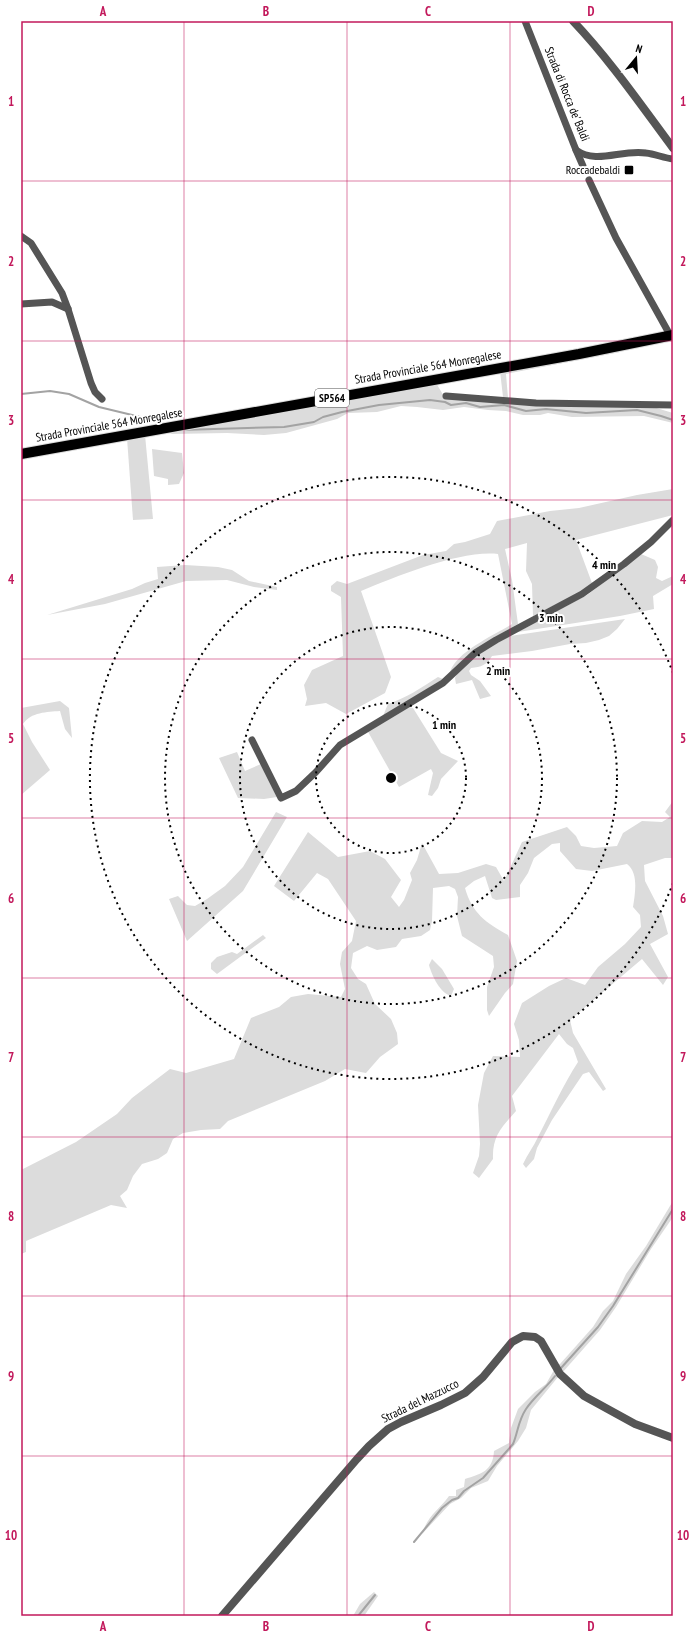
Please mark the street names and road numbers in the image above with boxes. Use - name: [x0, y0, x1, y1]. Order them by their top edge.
- street label: Strada di Rocca de' Baldi: [542, 44, 593, 143]
- street label: Strada Provinciale 564 Monregalese: [353, 346, 502, 387]
- road number: SP564: [315, 389, 349, 407]
- street label: Strada Provinciale 564 Monregalese: [34, 404, 183, 445]
- street label: Strada del Mazzucco: [379, 1375, 461, 1426]

